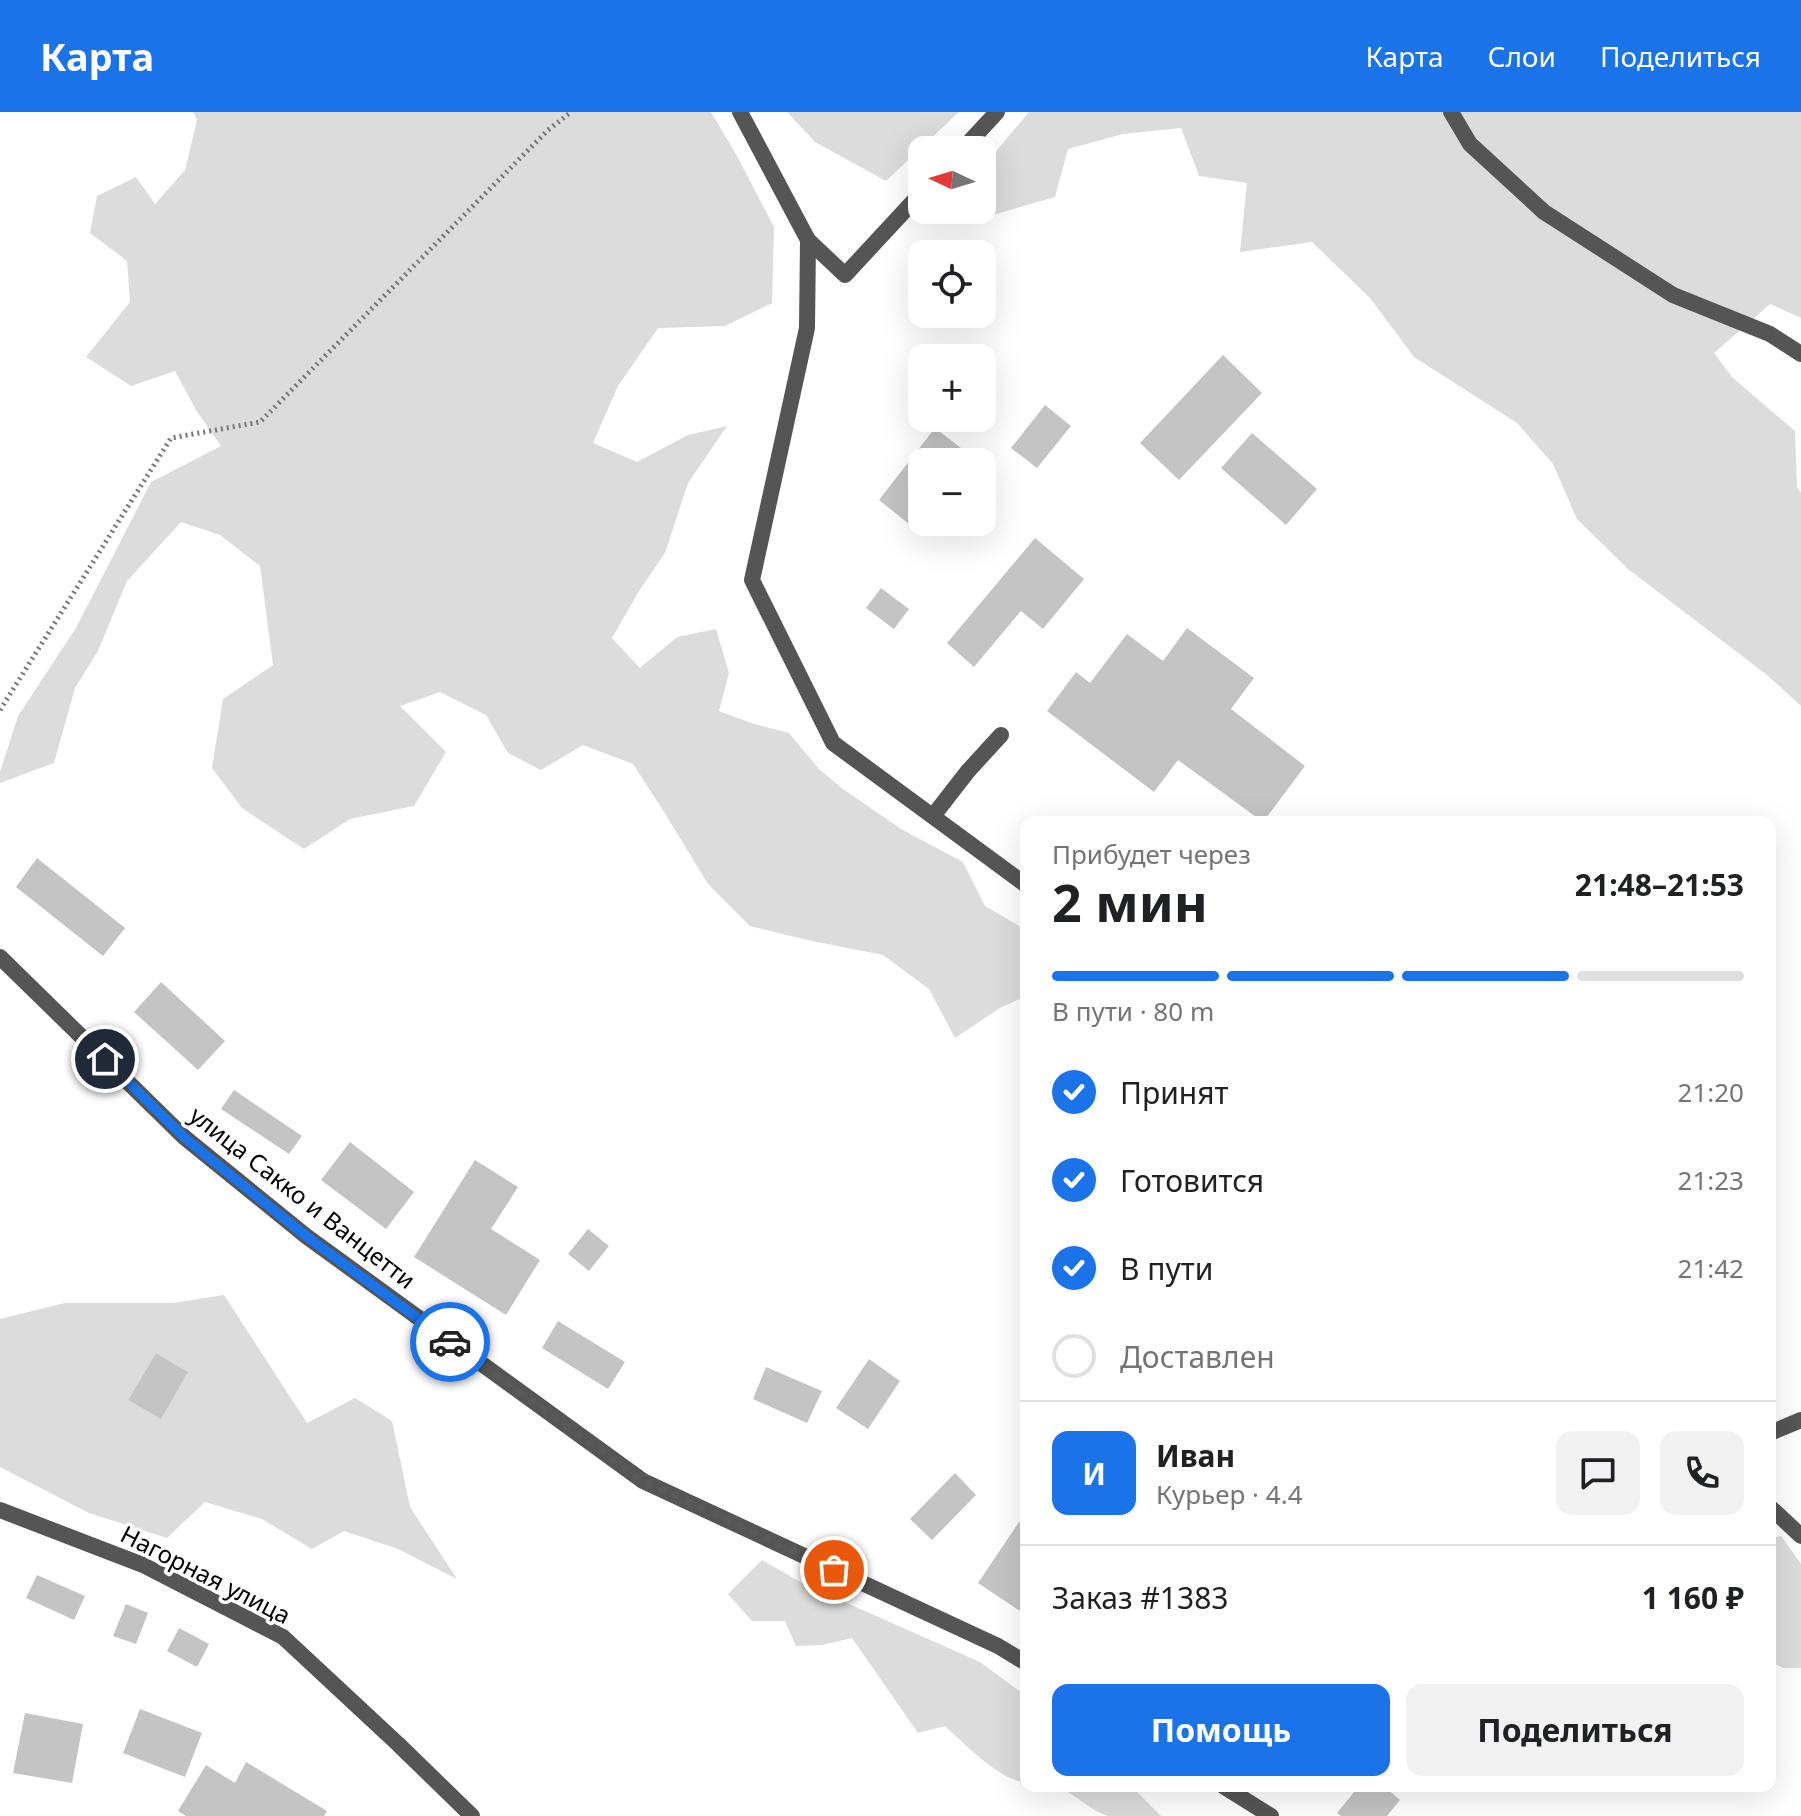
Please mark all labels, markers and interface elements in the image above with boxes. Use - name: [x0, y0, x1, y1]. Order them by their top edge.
- text: Карта: [40, 30, 154, 82]
- text: Карта: [1365, 37, 1444, 75]
- text: Слои: [1488, 37, 1556, 75]
- text: Поделиться: [1600, 37, 1761, 75]
- north arrow: [908, 136, 996, 224]
- map controls: [908, 136, 996, 536]
- button: locate: [908, 240, 996, 328]
- button: +: [908, 344, 996, 432]
- button: −: [908, 448, 996, 536]
- text: Прибудет через: [1052, 836, 1251, 872]
- text: 21:48–21:53: [1575, 864, 1744, 905]
- text: 2 мин: [1052, 866, 1208, 937]
- text: В пути · 80 m: [1052, 993, 1214, 1029]
- pin: [71, 1025, 139, 1093]
- icon: home: [83, 1037, 127, 1081]
- icon: check: [1052, 1070, 1096, 1114]
- text: Принят: [1120, 1072, 1229, 1113]
- text: 21:20: [1678, 1074, 1744, 1110]
- street label: улица Сакко и Ванцетти: [183, 1098, 423, 1296]
- icon: check: [1052, 1158, 1096, 1202]
- text: Готовится: [1120, 1160, 1264, 1201]
- text: 21:23: [1678, 1162, 1744, 1198]
- icon: check: [1052, 1246, 1096, 1290]
- text: В пути: [1120, 1248, 1213, 1289]
- text: 21:42: [1678, 1250, 1744, 1286]
- courier: [410, 1302, 490, 1382]
- icon: car: [428, 1320, 472, 1364]
- text: Доставлен: [1120, 1336, 1275, 1377]
- button: chat: [1556, 1431, 1640, 1515]
- button: phone: [1660, 1431, 1744, 1515]
- text: Иван: [1156, 1435, 1235, 1476]
- text: И: [1082, 1453, 1106, 1494]
- text: Курьер · 4.4: [1156, 1476, 1303, 1512]
- street label: Нагорная улица: [115, 1517, 297, 1631]
- pin: [800, 1536, 868, 1604]
- icon: bag: [812, 1548, 856, 1592]
- text: Заказ #1383: [1052, 1577, 1228, 1618]
- text: 1 160 ₽: [1642, 1577, 1744, 1618]
- button: Помощь: [1052, 1684, 1390, 1776]
- button: Поделиться: [1406, 1684, 1744, 1776]

